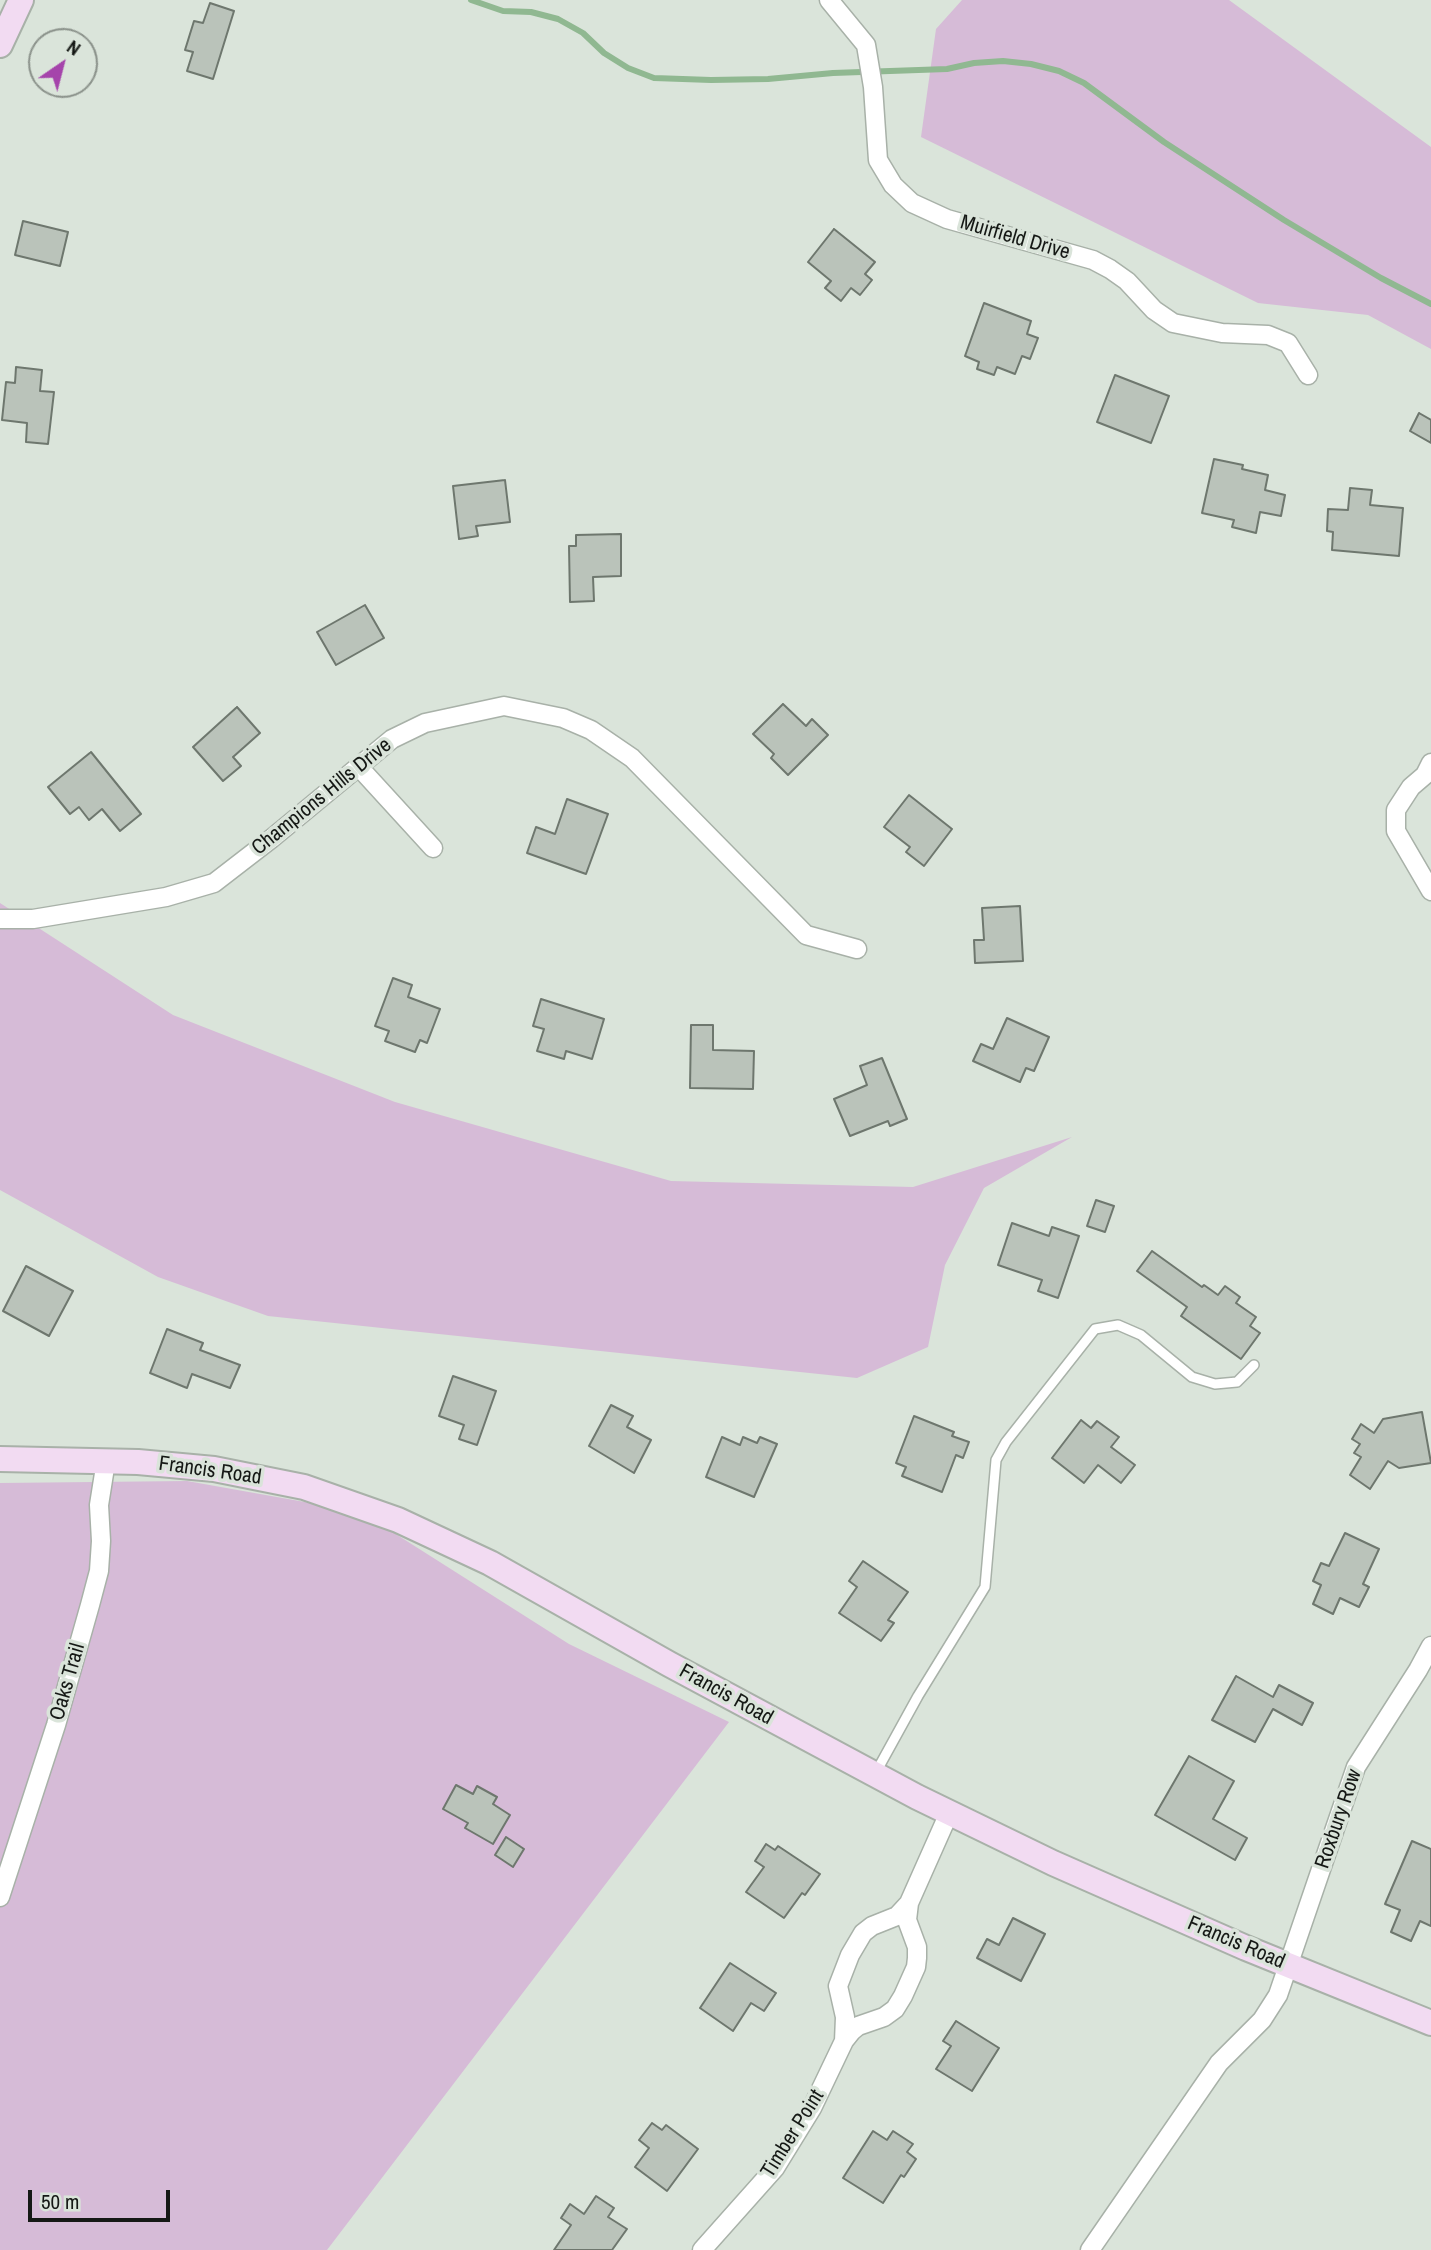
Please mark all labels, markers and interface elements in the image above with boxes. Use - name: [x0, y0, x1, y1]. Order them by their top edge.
- north arrow: [28, 28, 98, 98]
- text: N: [62, 34, 86, 61]
- street label: Muirfield Drive: [957, 210, 1073, 266]
- street label: Champions Hills Drive: [247, 733, 397, 861]
- street label: Francis Road: [157, 1451, 263, 1491]
- street label: Oaks Trail: [45, 1641, 91, 1723]
- street label: Francis Road: [675, 1659, 777, 1731]
- street label: Roxbury Row: [1310, 1766, 1368, 1872]
- street label: Francis Road: [1184, 1911, 1288, 1975]
- street label: Timber Point: [756, 2085, 830, 2183]
- scale bar: [32, 2176, 173, 2220]
- text: 50 m: [41, 2187, 79, 2216]

